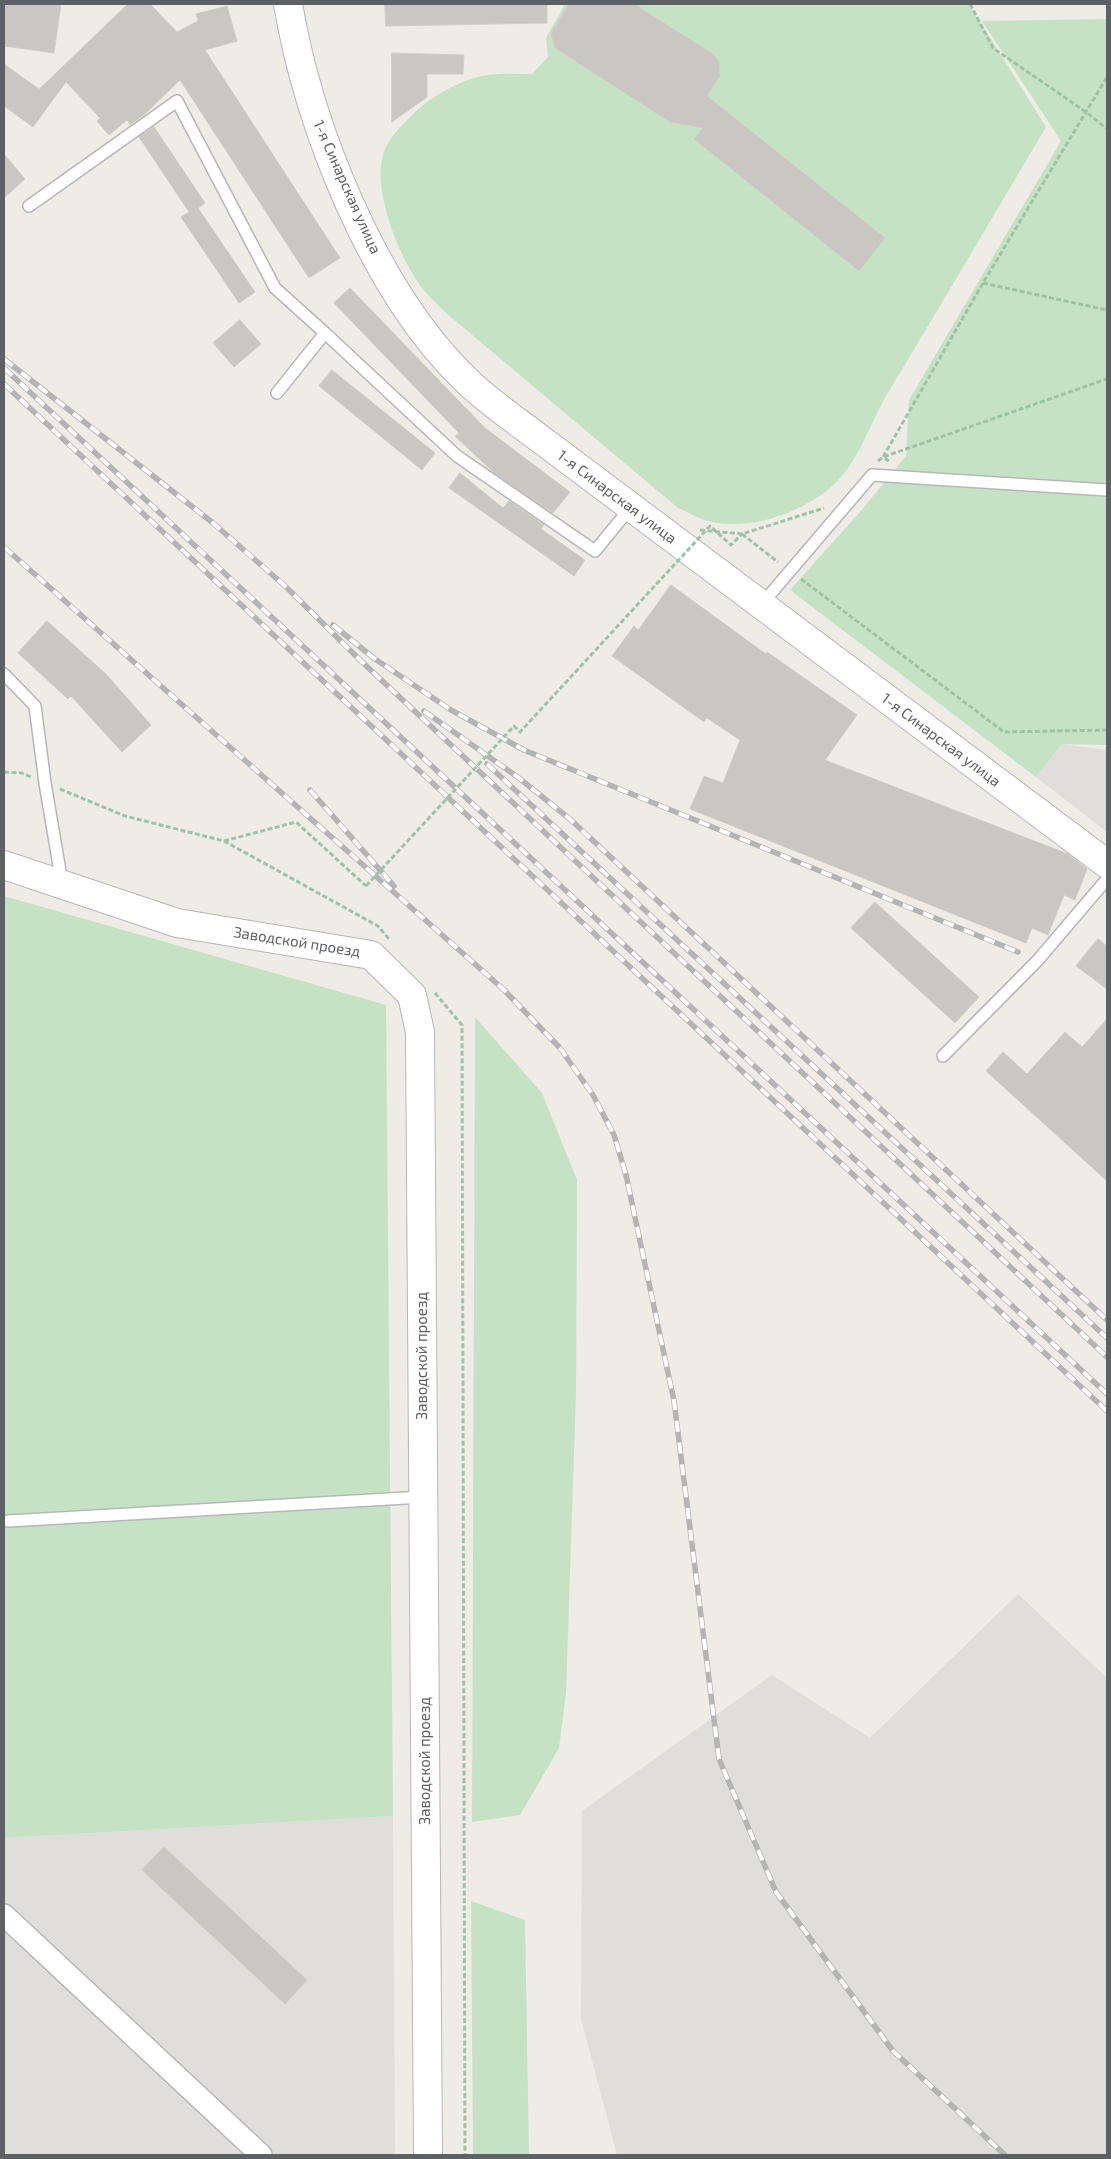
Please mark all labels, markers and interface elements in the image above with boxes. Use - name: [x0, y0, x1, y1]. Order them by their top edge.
- street label: 1-я Синарская улица: [309, 117, 385, 257]
- street label: 1-я Синарская улица: [554, 446, 680, 548]
- street label: 1-я Синарская улица: [878, 689, 1004, 791]
- street label: Заводской проезд: [232, 923, 362, 961]
- street label: Заводской проезд: [413, 1292, 431, 1420]
- street label: Заводской проезд: [416, 1697, 434, 1825]

